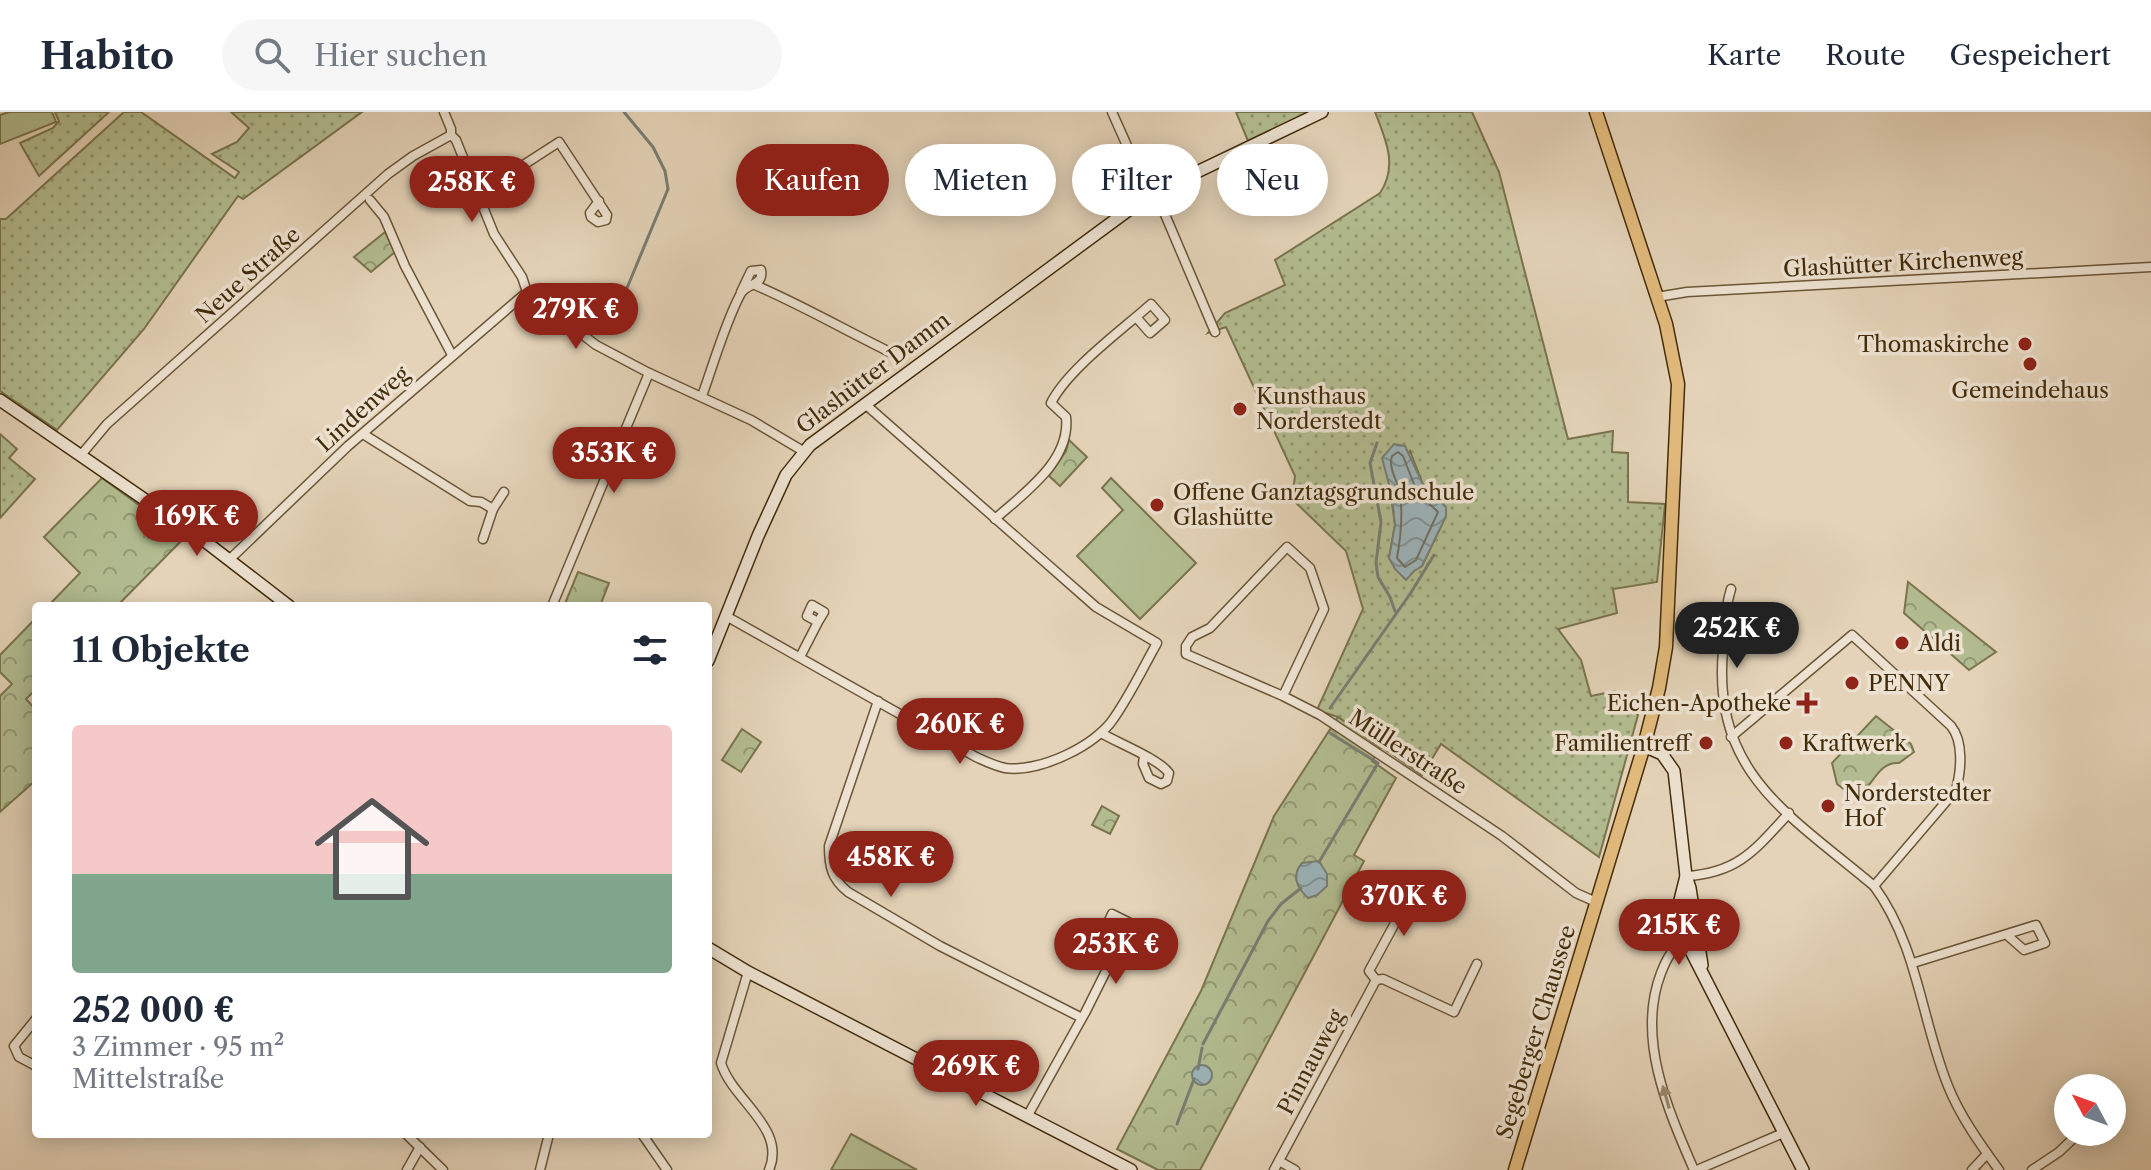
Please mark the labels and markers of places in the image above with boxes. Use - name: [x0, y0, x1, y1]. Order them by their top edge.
- pin: 258K €: [407, 156, 537, 224]
- pin: 279K €: [511, 283, 641, 351]
- place label: Thomaskirche: [1858, 331, 2009, 358]
- marker: Thomaskirche: [2016, 335, 2034, 353]
- marker: Gemeindehaus: [2021, 355, 2039, 373]
- place label: Gemeindehaus: [1951, 377, 2109, 404]
- place label: Kunsthaus Norderstedt: [1256, 383, 1382, 435]
- marker: Kunsthaus Norderstedt: [1231, 400, 1249, 418]
- pin: 353K €: [549, 427, 679, 495]
- place label: Offene Ganztagsgrundschule Glashütte: [1173, 479, 1474, 531]
- pin: 169K €: [132, 490, 262, 558]
- marker: Offene Ganztagsgrundschule Glashütte: [1148, 496, 1166, 514]
- pin: 252K €: [1672, 602, 1802, 670]
- place label: Aldi: [1917, 630, 1961, 657]
- marker: Aldi: [1893, 634, 1911, 652]
- place label: PENNY: [1868, 670, 1950, 697]
- marker: PENNY: [1843, 674, 1861, 692]
- place label: Eichen-Apotheke: [1607, 690, 1791, 717]
- marker: Eichen-Apotheke: [1798, 694, 1816, 712]
- pin: 260K €: [895, 698, 1025, 766]
- place label: Familientreff: [1554, 730, 1693, 757]
- place label: Kraftwerk: [1802, 730, 1908, 757]
- marker: Familientreff: [1697, 734, 1715, 752]
- marker: Kraftwerk: [1777, 734, 1795, 752]
- place label: Norderstedter Hof: [1844, 780, 1991, 832]
- marker: Norderstedter Hof: [1819, 797, 1837, 815]
- pin: 458K €: [826, 831, 956, 899]
- pin: 370K €: [1339, 870, 1469, 938]
- pin: 215K €: [1614, 899, 1744, 967]
- pin: 253K €: [1051, 918, 1181, 986]
- pin: 269K €: [911, 1040, 1041, 1108]

